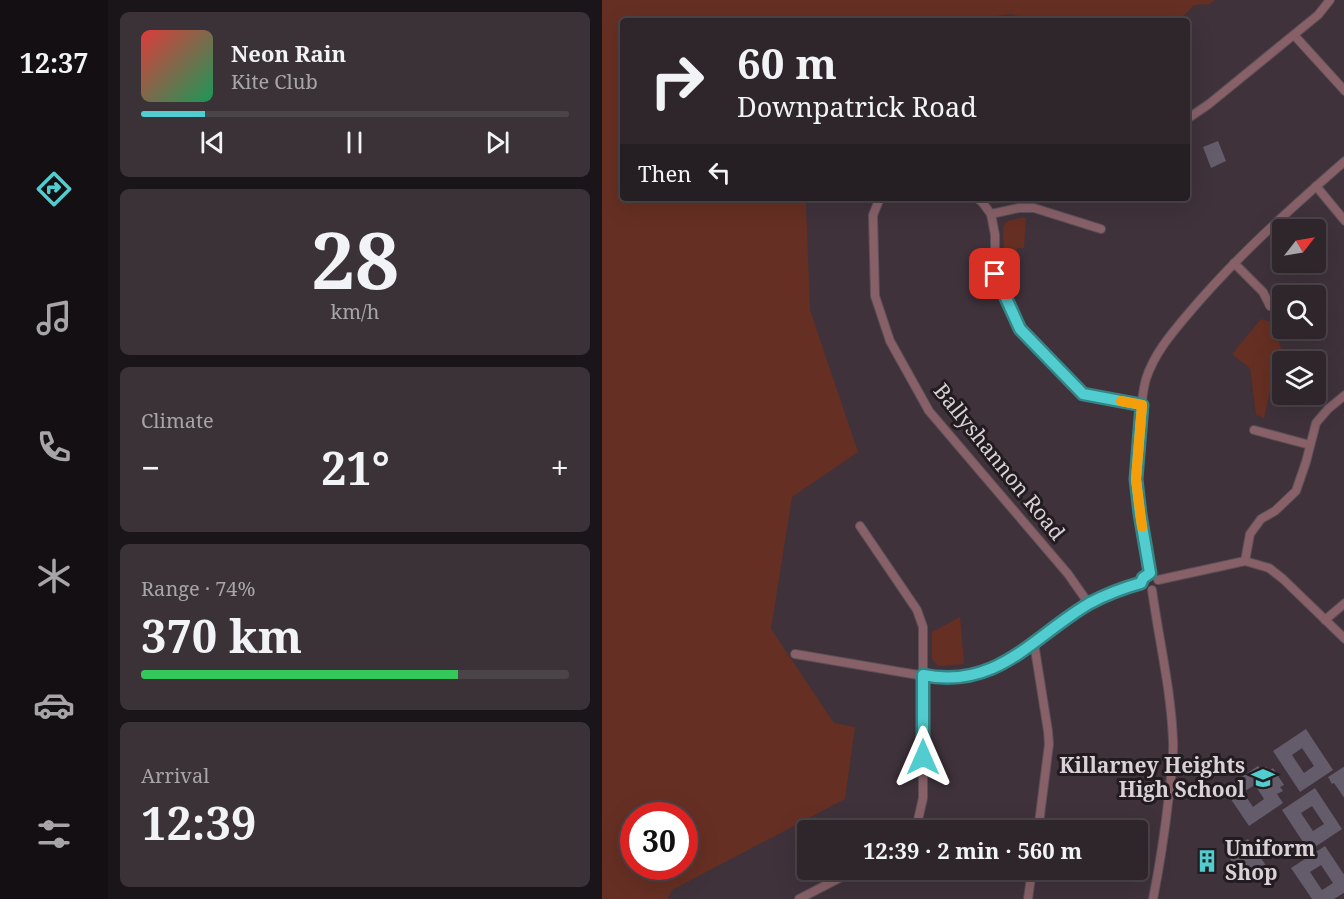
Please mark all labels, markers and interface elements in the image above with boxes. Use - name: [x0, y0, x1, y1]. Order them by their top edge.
- text: 60 m: [737, 34, 837, 91]
- text: Neon Rain: [231, 38, 346, 68]
- icon: right: [638, 42, 716, 120]
- text: 12:37: [19, 44, 89, 81]
- text: Kite Club: [231, 68, 318, 95]
- text: Downpatrick Road: [737, 88, 977, 125]
- icon: previous: [196, 126, 229, 159]
- icon: pause: [338, 126, 371, 159]
- icon: next: [481, 126, 514, 159]
- icon: left: [703, 156, 736, 189]
- text: Then: [638, 158, 691, 188]
- icon: directions: [33, 168, 75, 210]
- text: 28: [311, 206, 399, 312]
- north arrow: [1272, 219, 1326, 273]
- map controls: [1272, 219, 1326, 405]
- pin: [969, 248, 1020, 299]
- icon: arrive: [978, 257, 1011, 290]
- button: search: [1272, 285, 1326, 339]
- icon: music: [33, 297, 75, 339]
- text: km/h: [330, 298, 380, 325]
- button: layers: [1272, 351, 1326, 405]
- street label: Ballyshannon Road: [928, 377, 1072, 546]
- text: Climate: [141, 407, 214, 434]
- icon: phone: [33, 426, 75, 468]
- text: 21°: [321, 437, 390, 498]
- text: −: [141, 445, 160, 490]
- text: +: [551, 445, 569, 490]
- icon: climate: [33, 555, 75, 597]
- text: Range · 74%: [141, 575, 255, 602]
- text: 370 km: [141, 605, 302, 666]
- icon: car: [33, 684, 75, 726]
- position arrow: [891, 725, 955, 789]
- place label: Killarney Heights High School: [1059, 751, 1246, 803]
- text: Arrival: [141, 762, 209, 789]
- school or university icon: Killarney Heights High School: [1250, 765, 1276, 791]
- text: 12:39: [141, 792, 256, 853]
- speed limit sign: 30: [620, 802, 698, 880]
- icon: filters: [33, 813, 75, 855]
- place label: Uniform Shop: [1225, 834, 1316, 886]
- text: 12:39 · 2 min · 560 m: [863, 835, 1082, 865]
- building icon: Uniform Shop: [1194, 848, 1220, 874]

